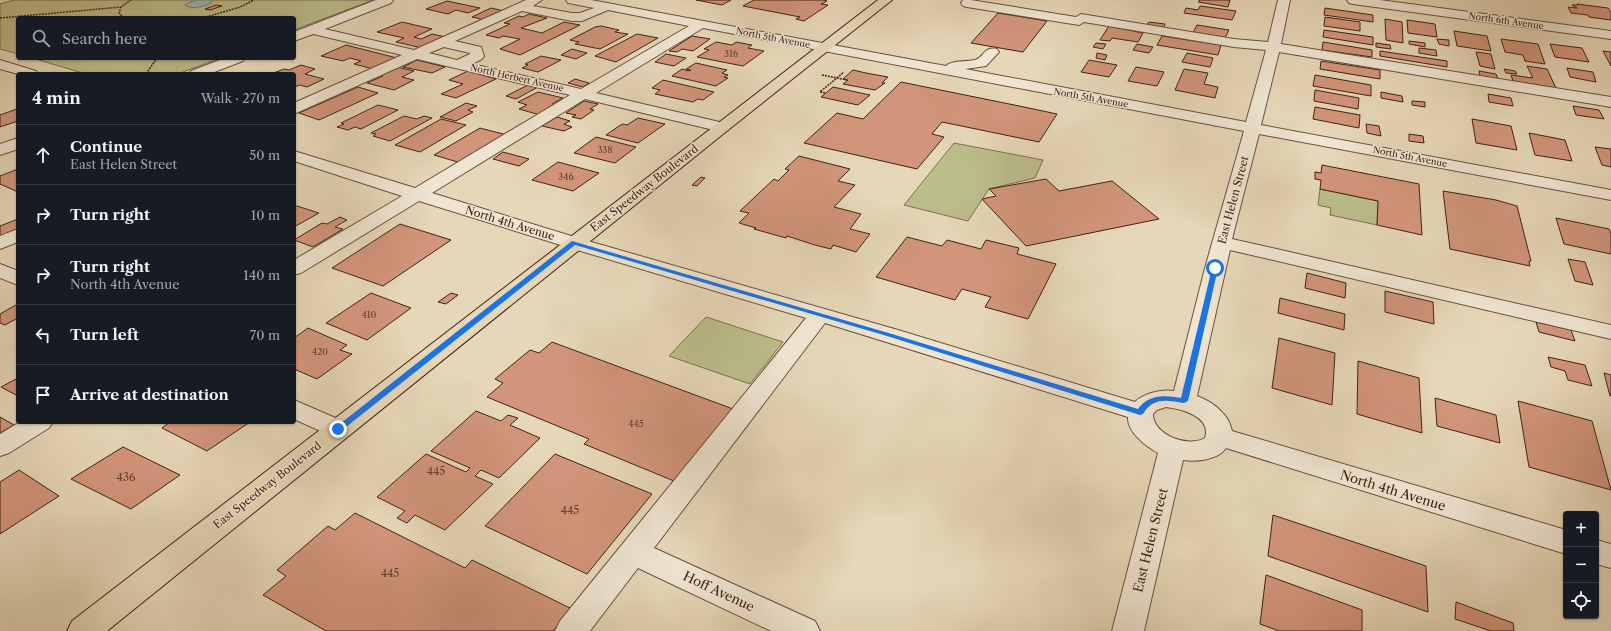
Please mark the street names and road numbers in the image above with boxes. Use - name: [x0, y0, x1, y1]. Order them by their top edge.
- street label: North 6th Avenue: [1468, 10, 1544, 31]
- street label: North 5th Avenue: [735, 25, 811, 50]
- street label: North Herbert Avenue: [469, 61, 565, 94]
- street label: North 5th Avenue: [1053, 86, 1129, 109]
- street label: East Speedway Boulevard: [587, 141, 701, 235]
- street label: North 5th Avenue: [1372, 144, 1448, 169]
- street label: East Helen Street: [1215, 154, 1252, 246]
- street label: North 4th Avenue: [464, 203, 556, 243]
- street label: East Speedway Boulevard: [210, 438, 324, 532]
- street label: North 4th Avenue: [1338, 466, 1448, 514]
- street label: East Helen Street: [1129, 486, 1171, 594]
- street label: Hoff Avenue: [681, 568, 757, 614]

